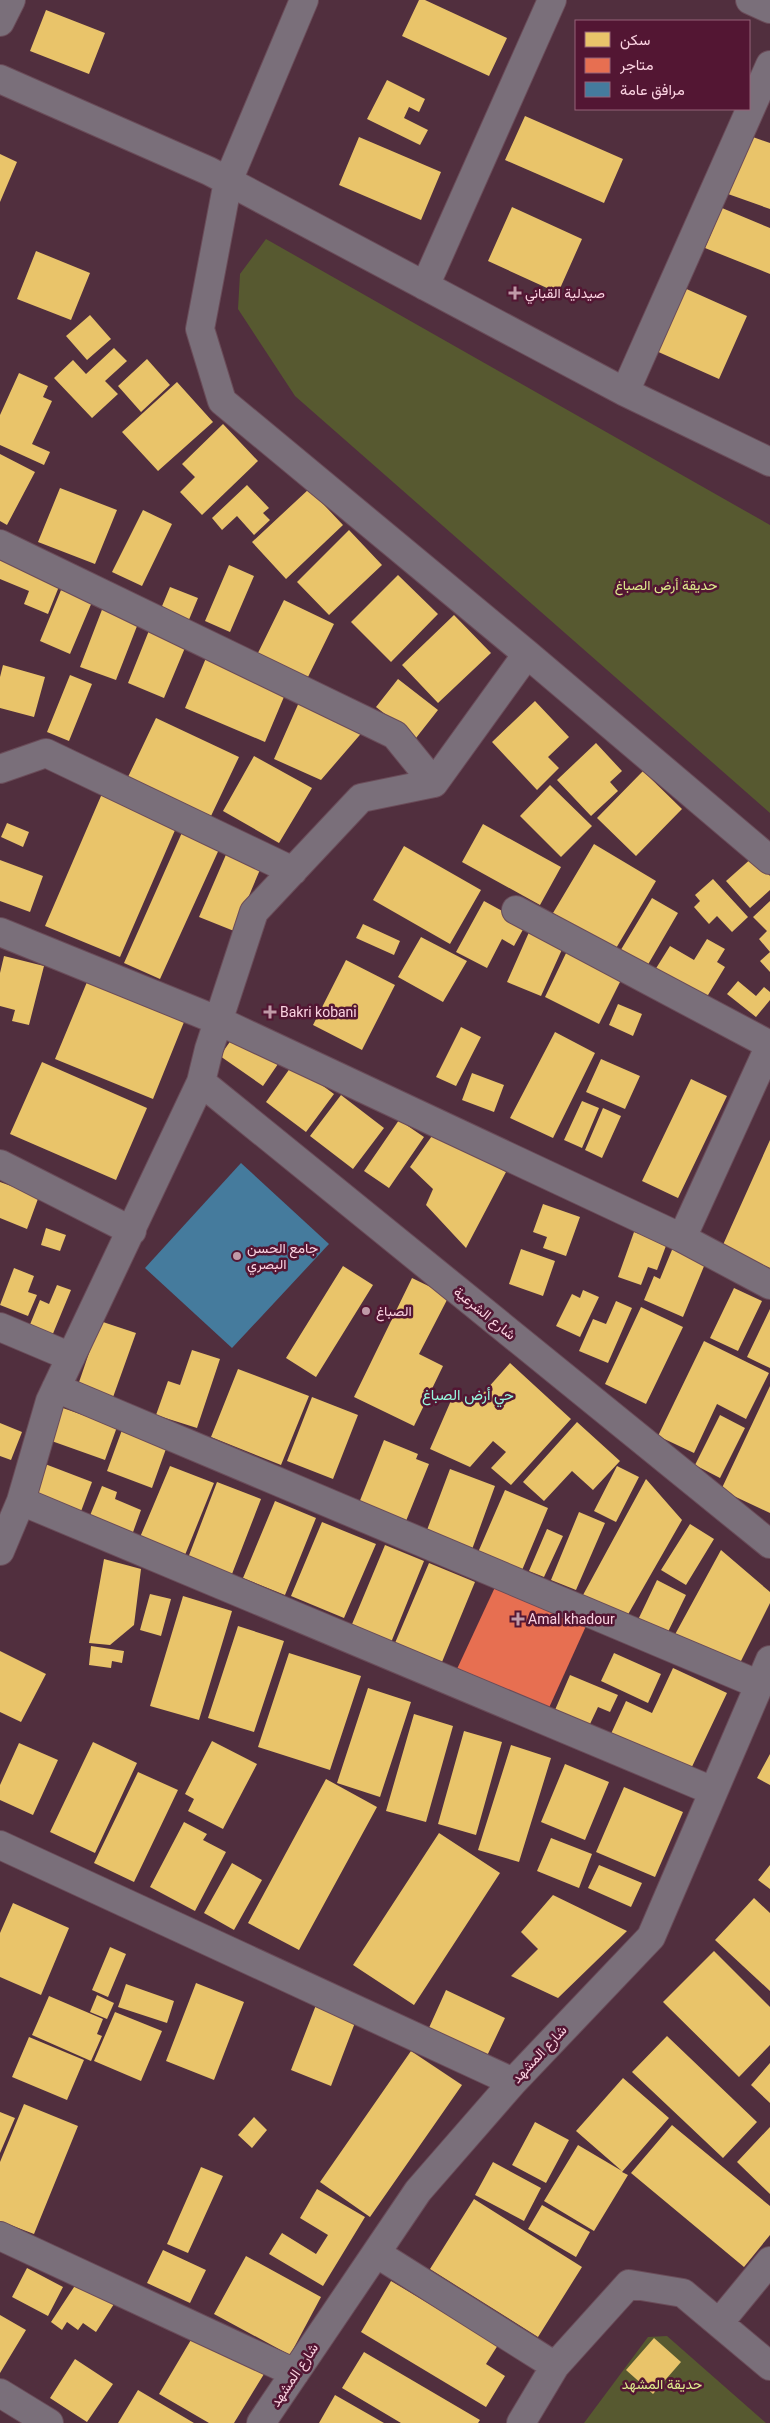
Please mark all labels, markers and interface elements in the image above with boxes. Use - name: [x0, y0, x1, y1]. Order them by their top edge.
- legend: [575, 20, 750, 110]
- text: سكن: [620, 31, 650, 50]
- text: متاجر: [619, 56, 654, 74]
- text: مرافق عامة: [620, 81, 685, 100]
- place label: صيدلية القباني: [525, 285, 605, 305]
- marker: صيدلية القباني: [509, 287, 521, 299]
- park label: حديقة أرض الصباغ: [615, 577, 717, 596]
- place label: Bakri kobani: [280, 1004, 357, 1020]
- marker: Bakri kobani: [264, 1006, 276, 1018]
- place label: جامع الحسن البصري: [247, 1240, 318, 1276]
- marker: جامع الحسن البصري: [231, 1250, 243, 1262]
- street label: شارع الشرعية: [449, 1283, 519, 1345]
- place label: الصباغ: [376, 1303, 412, 1322]
- marker: الصباغ: [360, 1305, 372, 1317]
- district label: حي أرض الصباغ: [422, 1386, 514, 1408]
- place label: Amal khadour: [528, 1611, 615, 1627]
- marker: Amal khadour: [512, 1613, 524, 1625]
- street label: شارع المشهد: [508, 2022, 572, 2088]
- street label: شارع المشهد: [267, 2340, 324, 2411]
- park label: حديقة المشهد: [622, 2376, 702, 2393]

